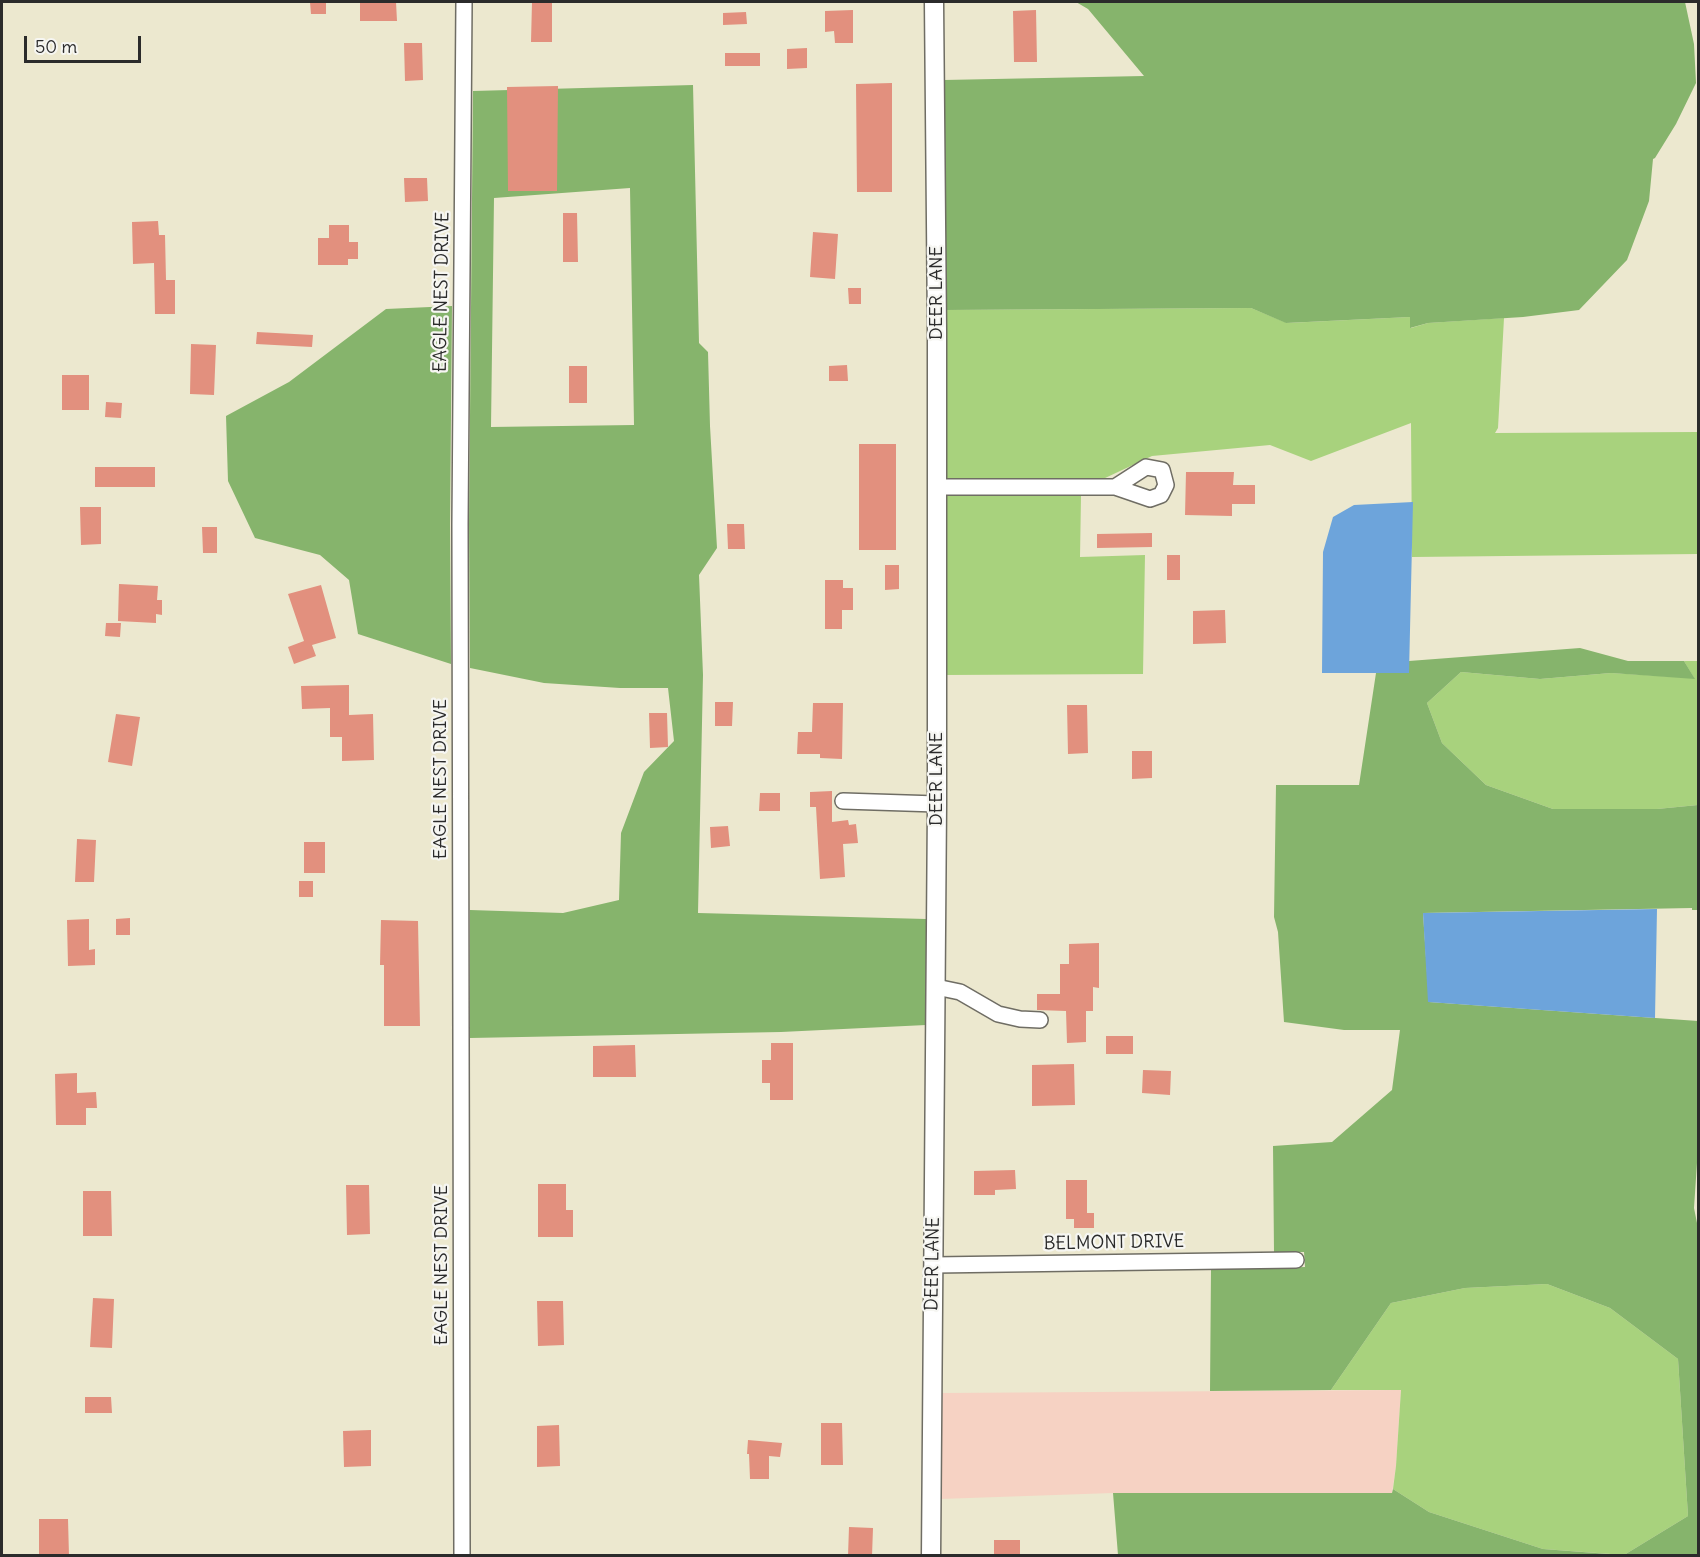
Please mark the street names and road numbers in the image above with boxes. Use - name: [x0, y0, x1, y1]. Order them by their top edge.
- street label: EAGLE NEST DRIVE: [430, 212, 454, 372]
- street label: DEER LANE: [926, 246, 948, 340]
- street label: EAGLE NEST DRIVE: [430, 699, 452, 859]
- street label: DEER LANE: [926, 732, 948, 826]
- street label: EAGLE NEST DRIVE: [431, 1185, 453, 1345]
- street label: DEER LANE: [921, 1217, 945, 1311]
- street label: BELMONT DRIVE: [1043, 1231, 1185, 1255]

